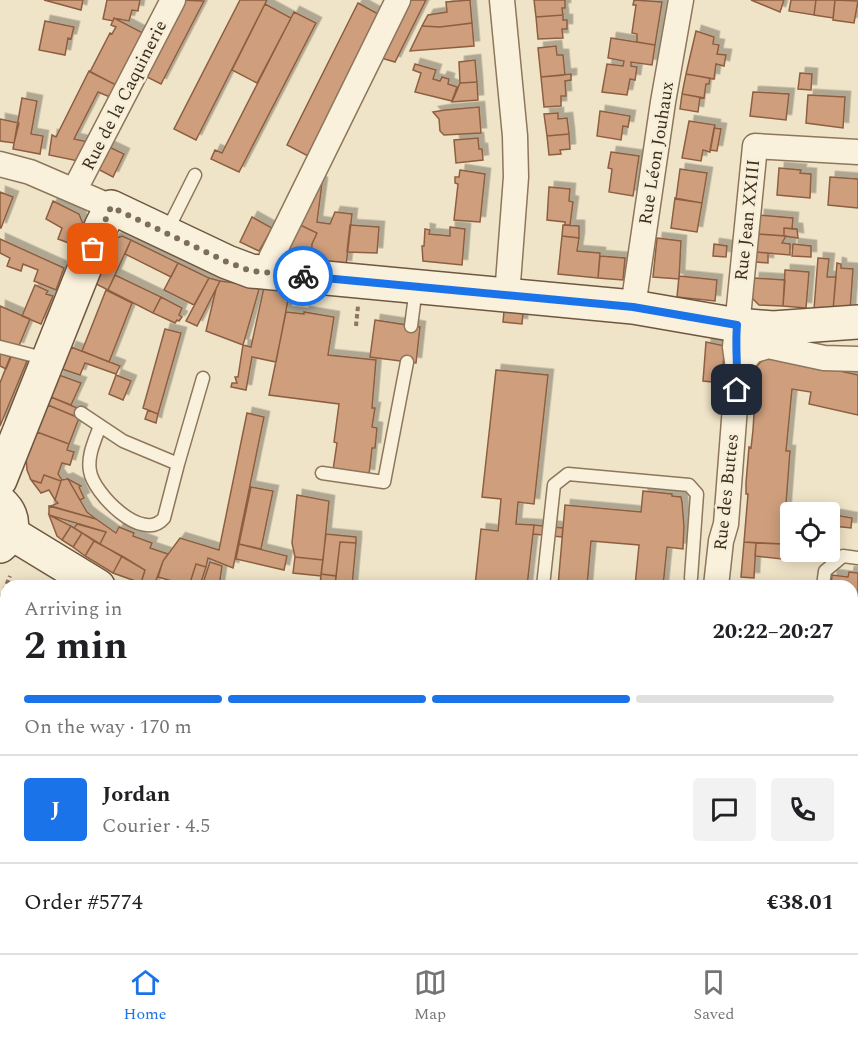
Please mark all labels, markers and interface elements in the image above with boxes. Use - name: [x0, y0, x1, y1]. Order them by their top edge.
- street label: Rue de la Caquinerie: [75, 15, 174, 175]
- street label: Rue Léon Jouhaux: [632, 79, 681, 227]
- street label: Rue Jean XXIII: [728, 158, 767, 282]
- pin: [67, 223, 118, 274]
- icon: bag: [76, 232, 109, 265]
- courier: [273, 246, 333, 306]
- icon: bike: [287, 260, 320, 293]
- pin: [711, 364, 762, 415]
- icon: home: [720, 373, 753, 406]
- street label: Rue des Buttes: [707, 432, 746, 552]
- map controls: [780, 502, 840, 562]
- button: locate: [780, 502, 840, 562]
- text: Arriving in: [24, 594, 122, 624]
- text: 20:22–20:27: [712, 615, 834, 648]
- text: 2 min: [24, 617, 128, 676]
- text: On the way · 170 m: [24, 712, 192, 742]
- text: Jordan: [102, 778, 170, 811]
- button: chat: [693, 778, 756, 841]
- button: phone: [771, 778, 834, 841]
- text: J: [51, 793, 60, 826]
- text: Courier · 4.5: [102, 811, 210, 841]
- text: Order #5774: [24, 886, 143, 919]
- text: €38.01: [766, 886, 834, 919]
- tab: Home: [123, 966, 167, 1026]
- tab: Map: [414, 966, 447, 1026]
- tab: Saved: [693, 966, 735, 1026]

